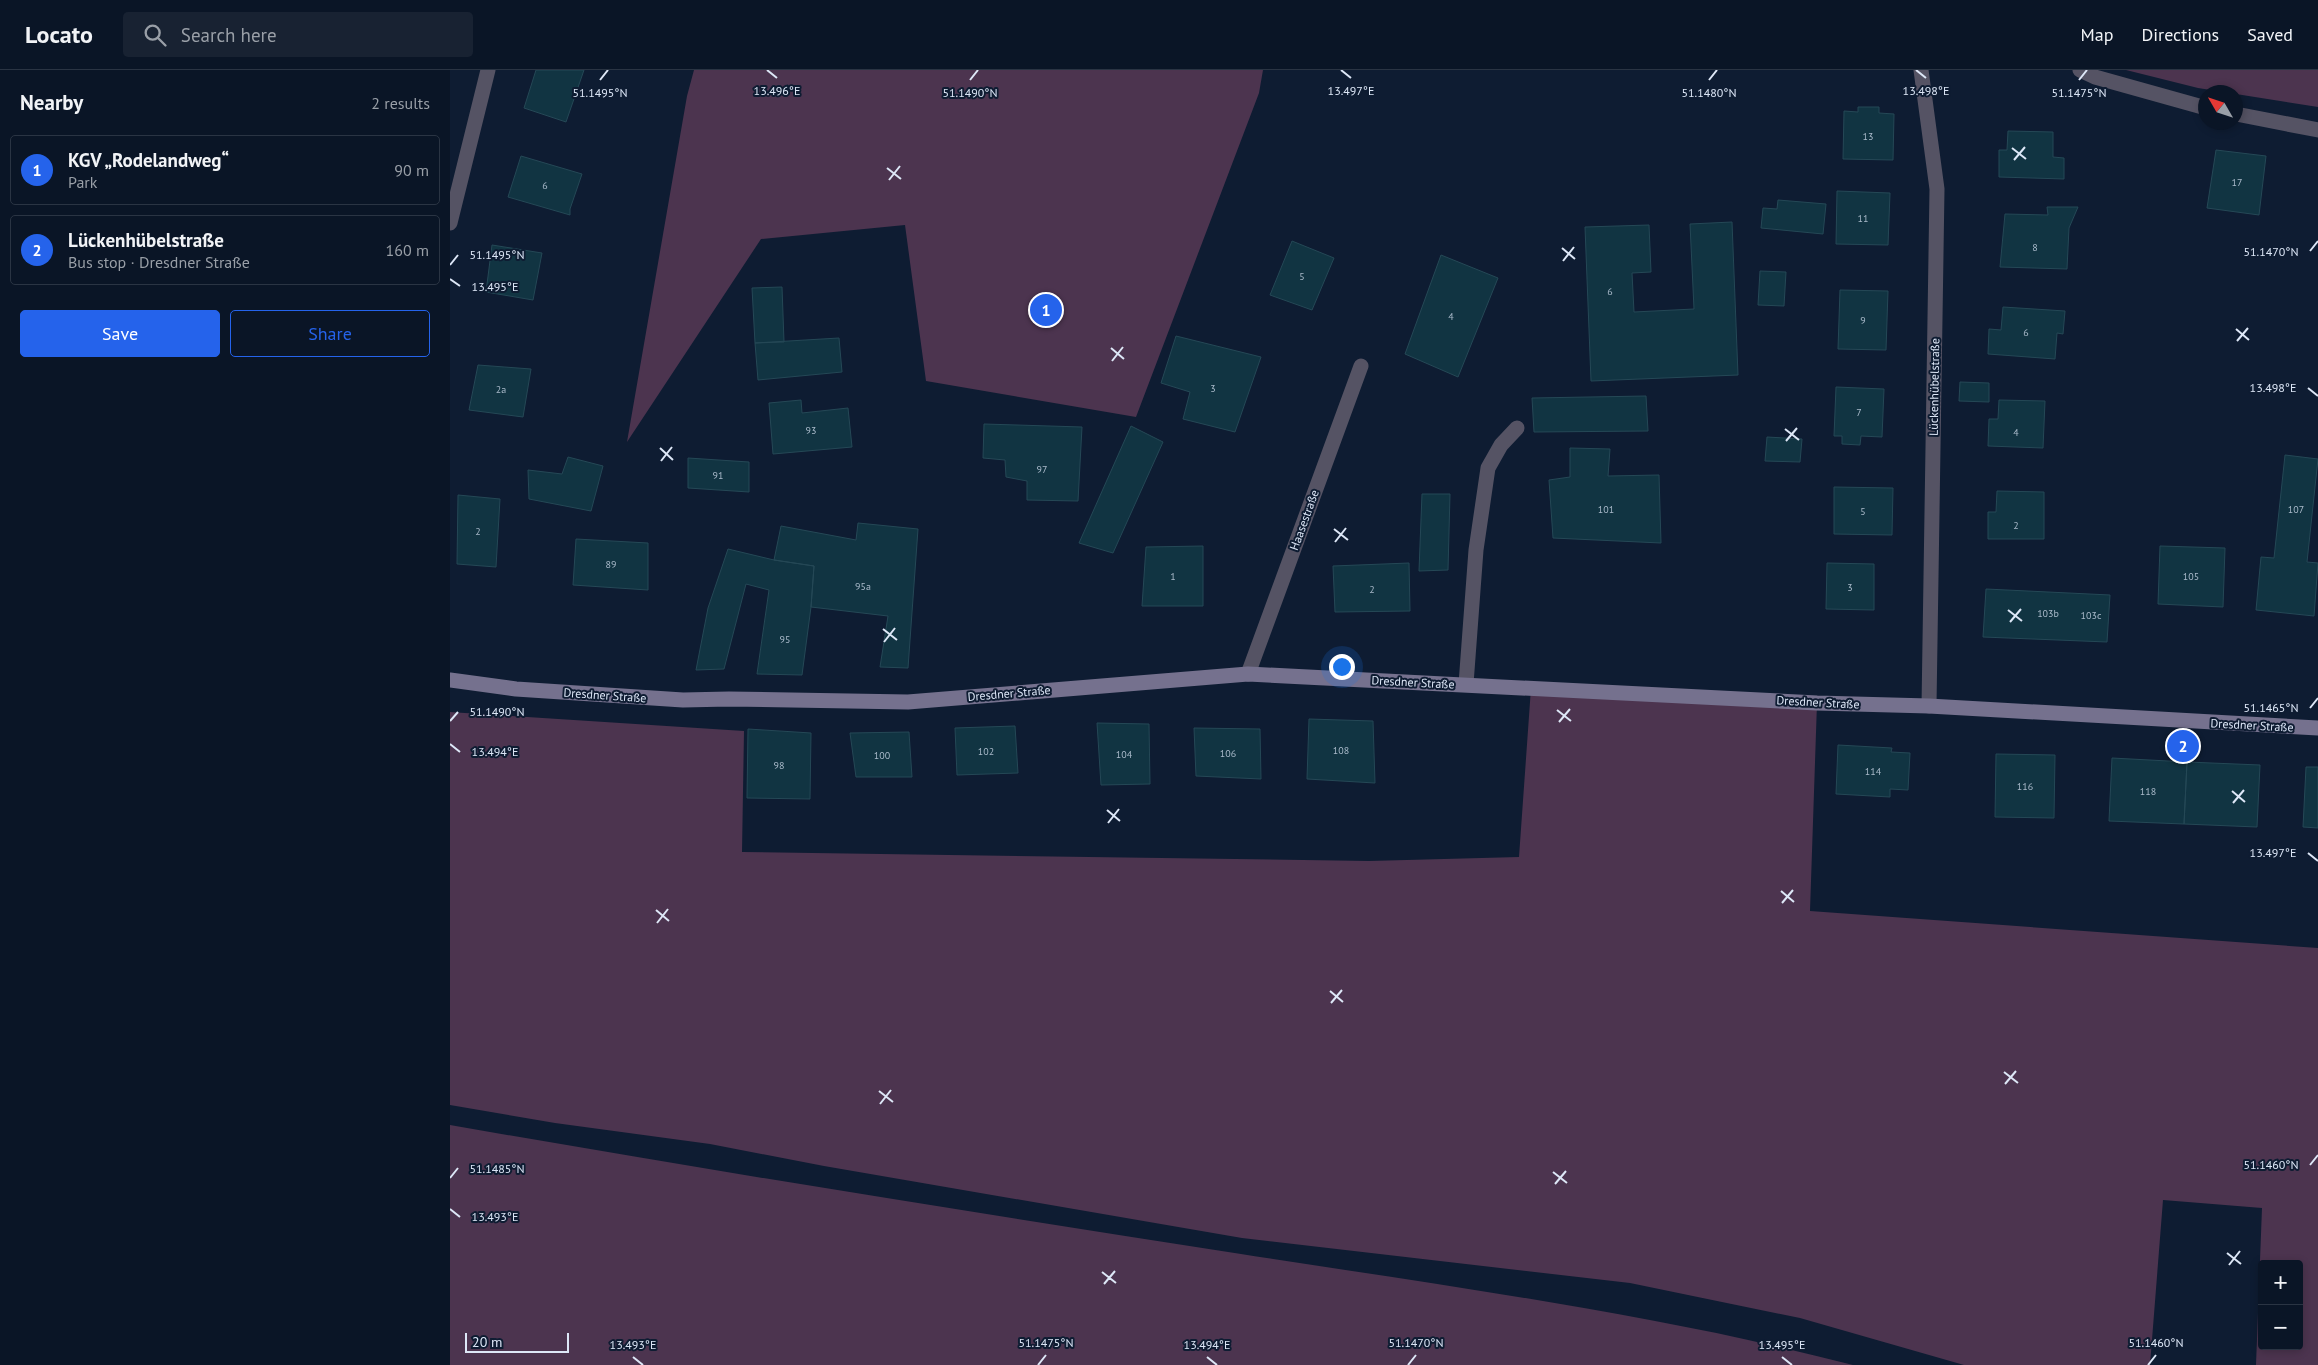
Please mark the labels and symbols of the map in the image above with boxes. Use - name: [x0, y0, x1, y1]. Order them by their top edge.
- text: 13.496°E: [754, 83, 800, 98]
- text: 13.497°E: [1328, 83, 1374, 98]
- text: 13.498°E: [1903, 83, 1949, 98]
- text: 51.1495°N: [573, 85, 627, 100]
- text: 51.1490°N: [943, 85, 997, 100]
- text: 51.1480°N: [1682, 85, 1736, 100]
- text: 51.1475°N: [2052, 85, 2106, 100]
- north arrow: [2198, 85, 2243, 130]
- house number: 13: [1863, 130, 1873, 143]
- house number: 17: [2232, 176, 2242, 189]
- house number: 6: [542, 179, 548, 192]
- house number: 11: [1858, 212, 1868, 225]
- house number: 8: [2032, 241, 2038, 254]
- text: 51.1470°N: [2244, 244, 2298, 259]
- text: 51.1495°N: [470, 247, 524, 262]
- house number: 5: [1299, 270, 1305, 283]
- text: 13.495°E: [472, 279, 518, 294]
- house number: 6: [1607, 285, 1613, 298]
- pin: 1: [1030, 291, 1062, 329]
- house number: 4: [1448, 310, 1454, 323]
- house number: 9: [1860, 314, 1866, 327]
- house number: 6: [2023, 326, 2029, 339]
- street label: Lückenhübelstraße: [1926, 338, 1942, 436]
- text: 13.498°E: [2250, 380, 2296, 395]
- house number: 3: [1210, 382, 1216, 395]
- house number: 2a: [496, 383, 506, 396]
- house number: 7: [1856, 406, 1862, 419]
- house number: 93: [806, 424, 816, 437]
- house number: 4: [2013, 426, 2019, 439]
- house number: 97: [1037, 463, 1047, 476]
- house number: 91: [713, 469, 723, 482]
- street label: Haasestraße: [1286, 488, 1322, 552]
- house number: 101: [1598, 503, 1614, 516]
- house number: 107: [2288, 503, 2304, 516]
- house number: 5: [1860, 505, 1866, 518]
- house number: 2: [2013, 519, 2019, 532]
- house number: 2: [475, 525, 481, 538]
- house number: 89: [606, 558, 616, 571]
- house number: 1: [1170, 570, 1176, 583]
- house number: 105: [2183, 570, 2199, 583]
- house number: 95a: [855, 580, 871, 593]
- house number: 3: [1847, 581, 1853, 594]
- house number: 2: [1369, 583, 1375, 596]
- house number: 103b: [2037, 607, 2059, 620]
- house number: 103c: [2081, 609, 2102, 622]
- house number: 95: [780, 633, 790, 646]
- your location: [1329, 654, 1355, 680]
- street label: Dresdner Straße: [1371, 672, 1455, 692]
- street label: Dresdner Straße: [967, 682, 1051, 704]
- street label: Dresdner Straße: [563, 685, 647, 705]
- street label: Dresdner Straße: [1776, 692, 1860, 712]
- text: 51.1465°N: [2244, 700, 2298, 715]
- text: 51.1490°N: [470, 704, 524, 719]
- street label: Dresdner Straße: [2210, 715, 2294, 735]
- pin: 2: [2167, 727, 2199, 765]
- text: 13.494°E: [472, 744, 518, 759]
- house number: 108: [1333, 744, 1349, 757]
- house number: 102: [978, 745, 994, 758]
- house number: 106: [1220, 747, 1236, 760]
- house number: 104: [1116, 748, 1133, 761]
- house number: 100: [874, 749, 891, 762]
- house number: 98: [774, 759, 784, 772]
- house number: 114: [1865, 765, 1882, 778]
- house number: 116: [2017, 780, 2033, 793]
- house number: 118: [2140, 785, 2156, 798]
- text: 13.497°E: [2250, 845, 2296, 860]
- text: 51.1460°N: [2244, 1157, 2298, 1172]
- text: 51.1485°N: [470, 1161, 524, 1176]
- text: 13.493°E: [472, 1209, 518, 1224]
- scale bar: [465, 1330, 569, 1353]
- text: 51.1475°N: [1019, 1335, 1073, 1350]
- text: 51.1470°N: [1389, 1335, 1443, 1350]
- text: 51.1460°N: [2129, 1335, 2183, 1350]
- text: 13.493°E: [610, 1337, 656, 1352]
- text: 13.494°E: [1184, 1337, 1230, 1352]
- text: 13.495°E: [1759, 1337, 1805, 1352]

